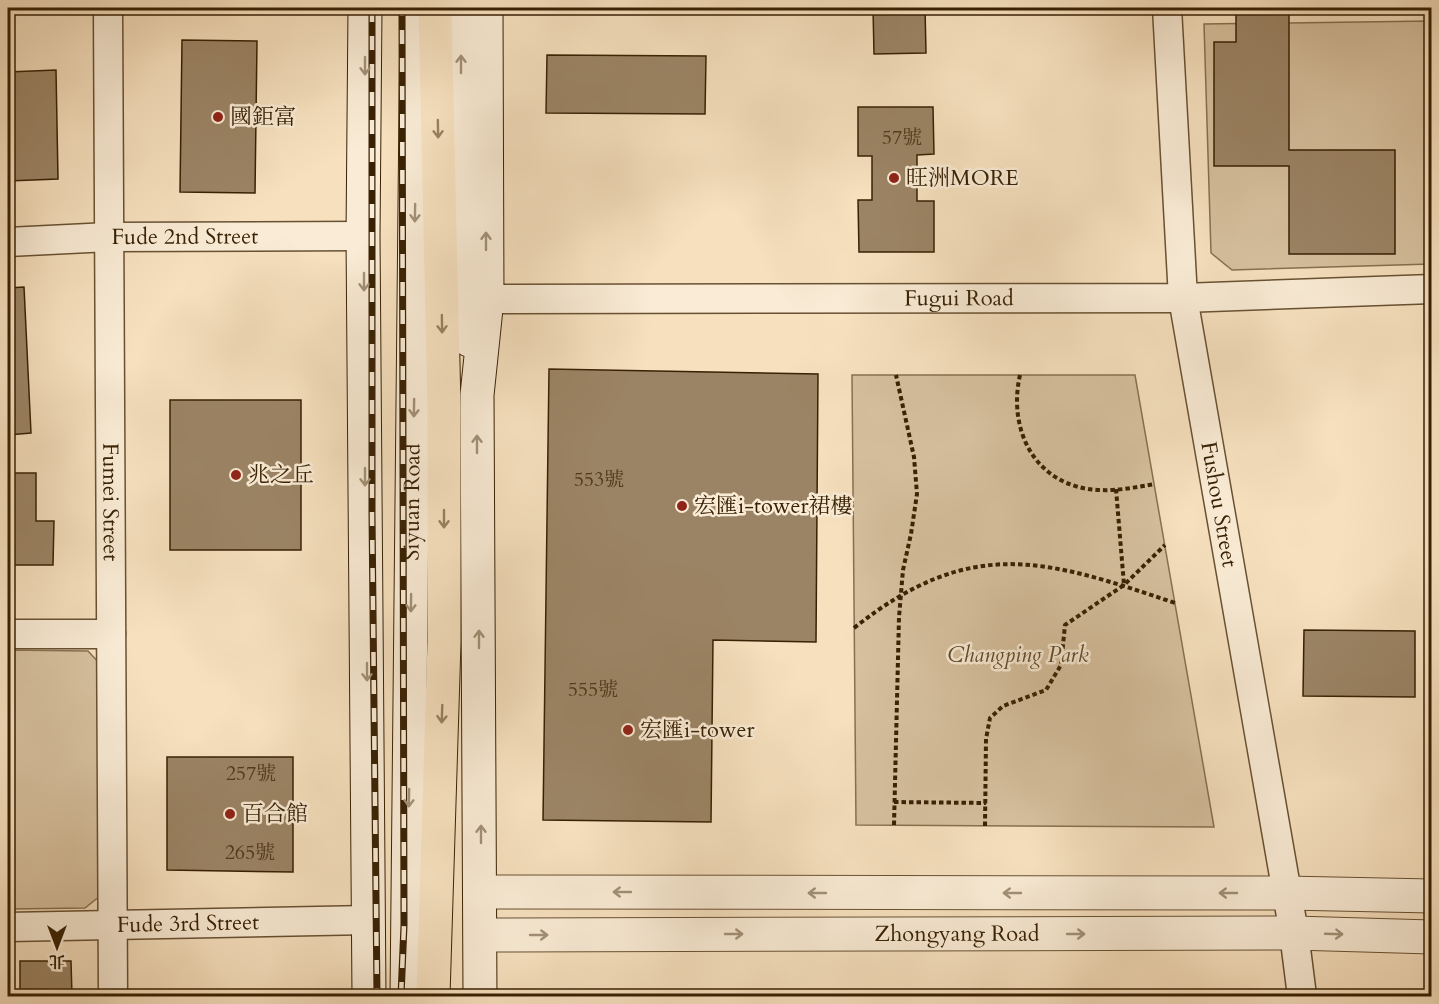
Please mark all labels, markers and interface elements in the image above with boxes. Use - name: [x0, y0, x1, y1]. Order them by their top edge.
- one-way arrow: [359, 55, 371, 75]
- one-way arrow: [455, 55, 467, 75]
- place label: 國鉅富: [230, 102, 296, 132]
- marker: 國鉅富: [211, 110, 225, 124]
- one-way arrow: [432, 118, 443, 138]
- house number: 57號: [882, 124, 922, 151]
- place label: 旺洲MORE: [906, 163, 1019, 193]
- marker: 旺洲MORE: [887, 171, 901, 185]
- one-way arrow: [409, 202, 421, 222]
- street label: Fude 2nd Street: [111, 221, 258, 252]
- one-way arrow: [480, 231, 492, 251]
- one-way arrow: [358, 271, 370, 291]
- street label: Fugui Road: [904, 283, 1014, 313]
- one-way arrow: [436, 313, 447, 333]
- one-way arrow: [408, 397, 419, 417]
- one-way arrow: [471, 434, 483, 454]
- street label: Fushou Street: [1193, 439, 1245, 570]
- street label: Fumei Street: [95, 443, 126, 561]
- street label: Siyuan Road: [396, 443, 428, 561]
- place label: 兆之丘: [248, 460, 314, 490]
- one-way arrow: [359, 466, 371, 486]
- house number: 553號: [574, 466, 624, 493]
- marker: 兆之丘: [229, 468, 243, 482]
- place label: 宏匯i-tower裙樓: [694, 491, 853, 521]
- marker: 宏匯i-tower裙樓: [675, 499, 689, 513]
- one-way arrow: [438, 508, 450, 528]
- one-way arrow: [406, 592, 417, 612]
- one-way arrow: [473, 629, 485, 649]
- park label: Changping Park: [947, 640, 1089, 670]
- one-way arrow: [361, 661, 373, 681]
- house number: 555號: [568, 676, 618, 703]
- one-way arrow: [436, 703, 447, 723]
- place label: 宏匯i-tower: [640, 715, 755, 745]
- marker: 宏匯i-tower: [621, 723, 635, 737]
- house number: 257號: [226, 760, 276, 787]
- one-way arrow: [403, 787, 415, 807]
- place label: 百合館: [242, 799, 308, 829]
- marker: 百合館: [223, 807, 237, 821]
- one-way arrow: [475, 824, 487, 844]
- house number: 265號: [225, 839, 275, 866]
- one-way arrow: [612, 886, 632, 898]
- one-way arrow: [807, 887, 827, 899]
- one-way arrow: [1002, 887, 1022, 899]
- one-way arrow: [1218, 887, 1238, 899]
- street label: Fude 3rd Street: [117, 907, 259, 940]
- north arrow: [27, 917, 87, 977]
- street label: Zhongyang Road: [875, 919, 1040, 949]
- one-way arrow: [724, 928, 744, 940]
- one-way arrow: [1066, 928, 1086, 940]
- one-way arrow: [529, 929, 549, 941]
- one-way arrow: [1324, 929, 1344, 940]
- text: 北: [49, 950, 65, 972]

